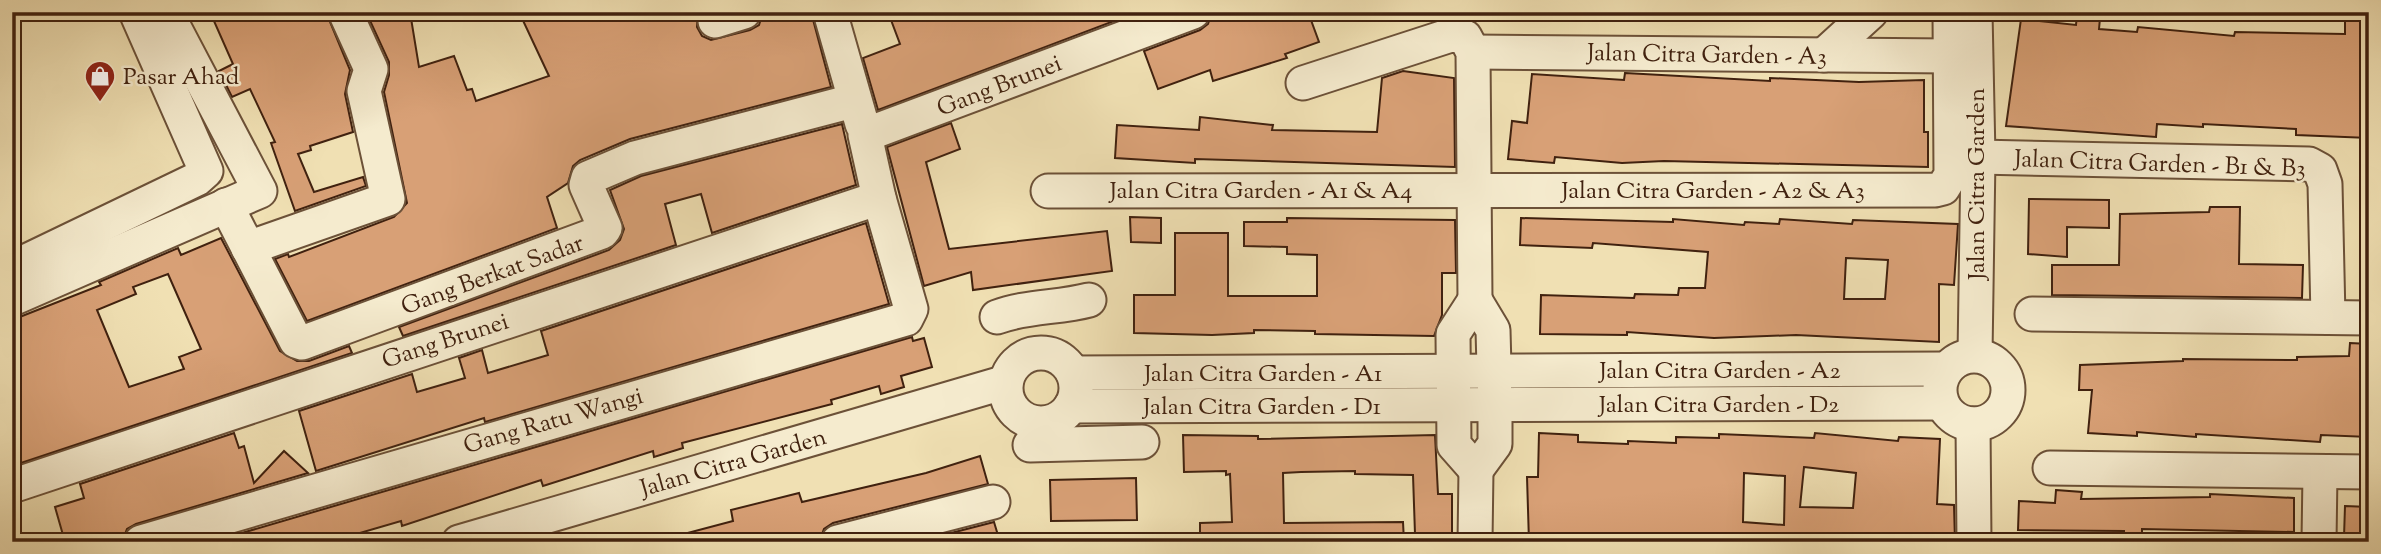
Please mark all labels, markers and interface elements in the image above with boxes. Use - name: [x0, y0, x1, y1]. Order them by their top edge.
- street label: Jalan Citra Garden - A3: [1585, 37, 1827, 75]
- street label: Gang Brunei: [932, 47, 1067, 126]
- shop icon: Pasar Ahad: [83, 59, 117, 103]
- place label: Pasar Ahad: [123, 61, 240, 95]
- street label: Jalan Citra Garden: [1961, 88, 1995, 282]
- street label: Jalan Citra Garden - B1 & B3: [2012, 143, 2306, 187]
- street label: Jalan Citra Garden - A1 & A4: [1108, 175, 1412, 209]
- street label: Jalan Citra Garden - A2 & A3: [1559, 175, 1865, 209]
- street label: Gang Berkat Sadar: [397, 227, 589, 325]
- street label: Gang Brunei: [378, 305, 514, 378]
- street label: Jalan Citra Garden - A2: [1597, 355, 1841, 389]
- street label: Jalan Citra Garden - A1: [1142, 358, 1382, 392]
- street label: Gang Ratu Wangi: [460, 380, 648, 464]
- street label: Jalan Citra Garden - D2: [1597, 389, 1839, 423]
- street label: Jalan Citra Garden - D1: [1141, 391, 1381, 425]
- street label: Jalan Citra Garden: [635, 421, 831, 507]

